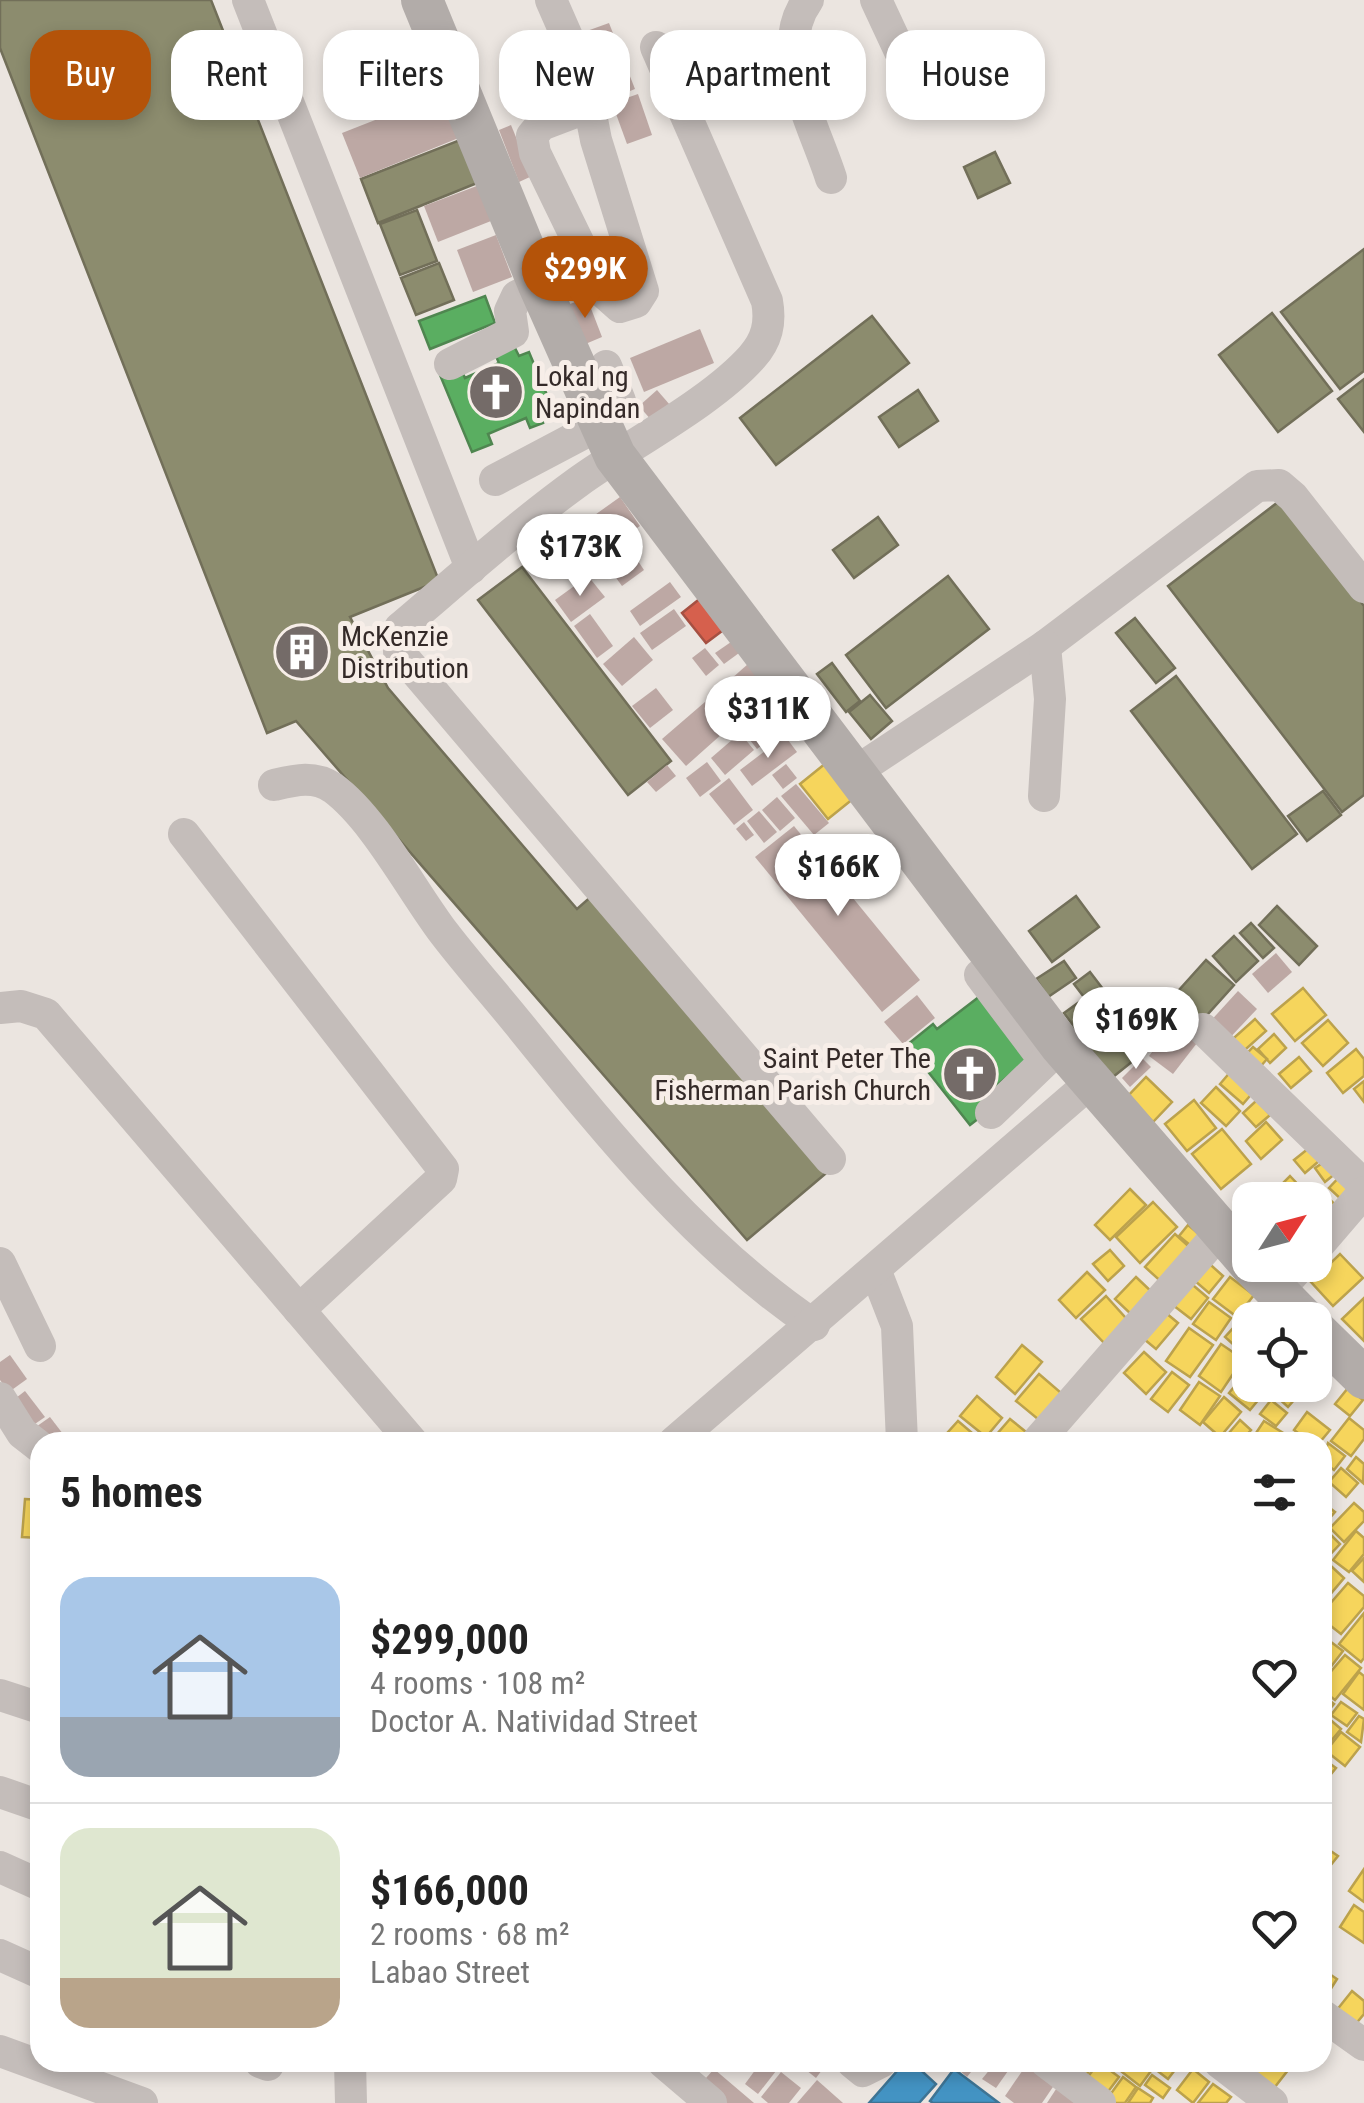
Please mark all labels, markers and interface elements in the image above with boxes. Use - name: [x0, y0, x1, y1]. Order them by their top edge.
- chip: Buy: [30, 30, 151, 120]
- chip: Rent: [171, 30, 303, 120]
- chip: Filters: [323, 30, 479, 120]
- chip: New: [499, 30, 630, 120]
- chip: Apartment: [650, 30, 866, 120]
- chip: House: [886, 30, 1045, 120]
- pin: $299K: [515, 236, 655, 321]
- text: $299K: [544, 249, 626, 287]
- place label: Lokal ng Napindan: [535, 360, 640, 425]
- church icon: Lokal ng Napindan: [466, 362, 526, 422]
- pin: $173K: [510, 514, 650, 599]
- text: $173K: [539, 527, 621, 565]
- place label: McKenzie Distribution: [341, 620, 469, 685]
- building icon: McKenzie Distribution: [272, 622, 332, 682]
- pin: $311K: [698, 676, 838, 761]
- text: $311K: [727, 689, 809, 727]
- pin: $166K: [768, 834, 908, 919]
- text: $166K: [797, 847, 879, 885]
- pin: $169K: [1066, 987, 1206, 1072]
- text: $169K: [1095, 1000, 1177, 1038]
- place label: Saint Peter The Fisherman Parish Church: [655, 1042, 931, 1107]
- church icon: Saint Peter The Fisherman Parish Church: [940, 1044, 1000, 1104]
- north arrow: [1232, 1182, 1332, 1282]
- map controls: [1232, 1182, 1332, 1402]
- button: locate: [1232, 1302, 1332, 1402]
- icon: filters: [1247, 1465, 1302, 1520]
- text: 5 homes: [60, 1468, 203, 1517]
- text: $299,000: [370, 1615, 529, 1664]
- icon: home: [140, 1617, 260, 1737]
- icon: heart: [1247, 1650, 1302, 1705]
- text: 4 rooms · 108 m²: [370, 1664, 585, 1702]
- text: Doctor A. Natividad Street: [370, 1702, 698, 1740]
- text: $166,000: [370, 1866, 529, 1915]
- icon: home: [140, 1868, 260, 1988]
- icon: heart: [1247, 1901, 1302, 1956]
- text: 2 rooms · 68 m²: [370, 1915, 569, 1953]
- text: Labao Street: [370, 1953, 530, 1991]

